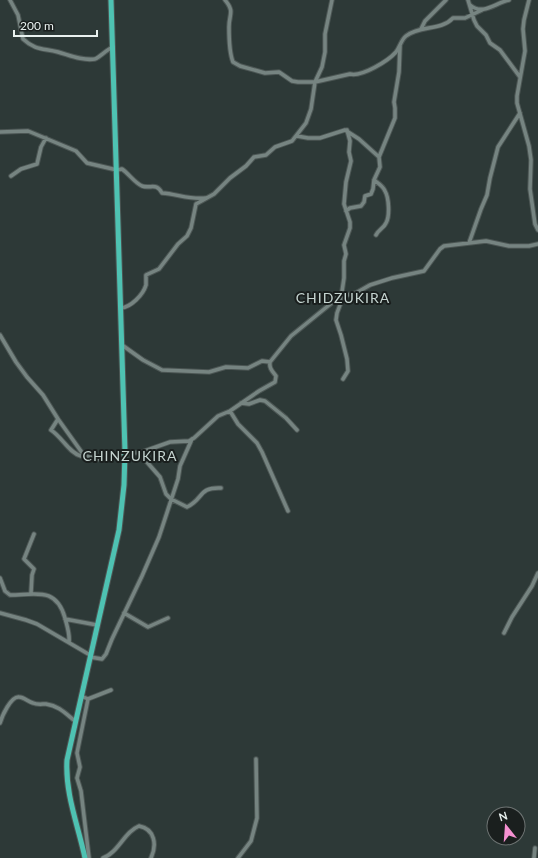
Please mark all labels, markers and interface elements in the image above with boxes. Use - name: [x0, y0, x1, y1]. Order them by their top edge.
- scale bar: [14, 12, 97, 38]
- text: 200 m: [20, 18, 54, 33]
- district label: CHIDZUKIRA: [296, 289, 390, 306]
- district label: CHINZUKIRA: [83, 447, 177, 464]
- north arrow: [486, 806, 526, 846]
- text: N: [497, 809, 509, 823]

